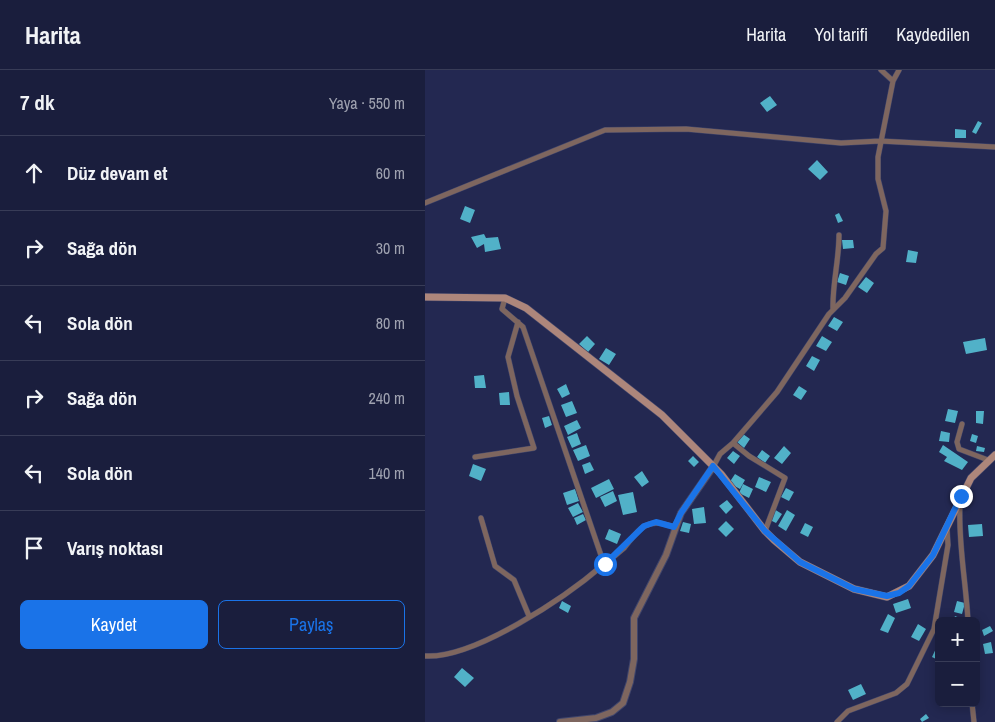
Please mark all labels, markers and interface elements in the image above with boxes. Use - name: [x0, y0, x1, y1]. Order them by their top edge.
- text: Harita: [25, 19, 81, 51]
- text: Harita: [746, 22, 786, 47]
- text: Yol tarifi: [814, 22, 868, 47]
- text: Kaydedilen: [896, 22, 970, 47]
- text: 7 dk: [20, 88, 54, 117]
- text: Yaya · 550 m: [329, 92, 405, 114]
- icon: ahead: [20, 159, 48, 187]
- text: Düz devam et: [67, 160, 167, 186]
- text: 60 m: [376, 162, 405, 184]
- icon: right: [20, 234, 48, 262]
- text: Sağa dön: [67, 235, 137, 261]
- text: 30 m: [376, 237, 405, 259]
- icon: left: [20, 309, 48, 337]
- text: Sola dön: [67, 310, 133, 336]
- text: 80 m: [376, 312, 405, 334]
- icon: right: [20, 384, 48, 412]
- text: Sağa dön: [67, 385, 137, 411]
- text: 240 m: [369, 387, 405, 409]
- icon: left: [20, 459, 48, 487]
- text: Sola dön: [67, 460, 133, 486]
- text: 140 m: [369, 462, 405, 484]
- route end: [950, 485, 973, 508]
- icon: arrive: [20, 534, 48, 562]
- text: Varış noktası: [67, 535, 163, 561]
- route start: [594, 553, 617, 576]
- button: Kaydet: [20, 600, 208, 649]
- button: Paylaş: [218, 600, 405, 649]
- map controls: [935, 617, 980, 707]
- button: +: [935, 617, 980, 662]
- button: −: [935, 662, 980, 707]

